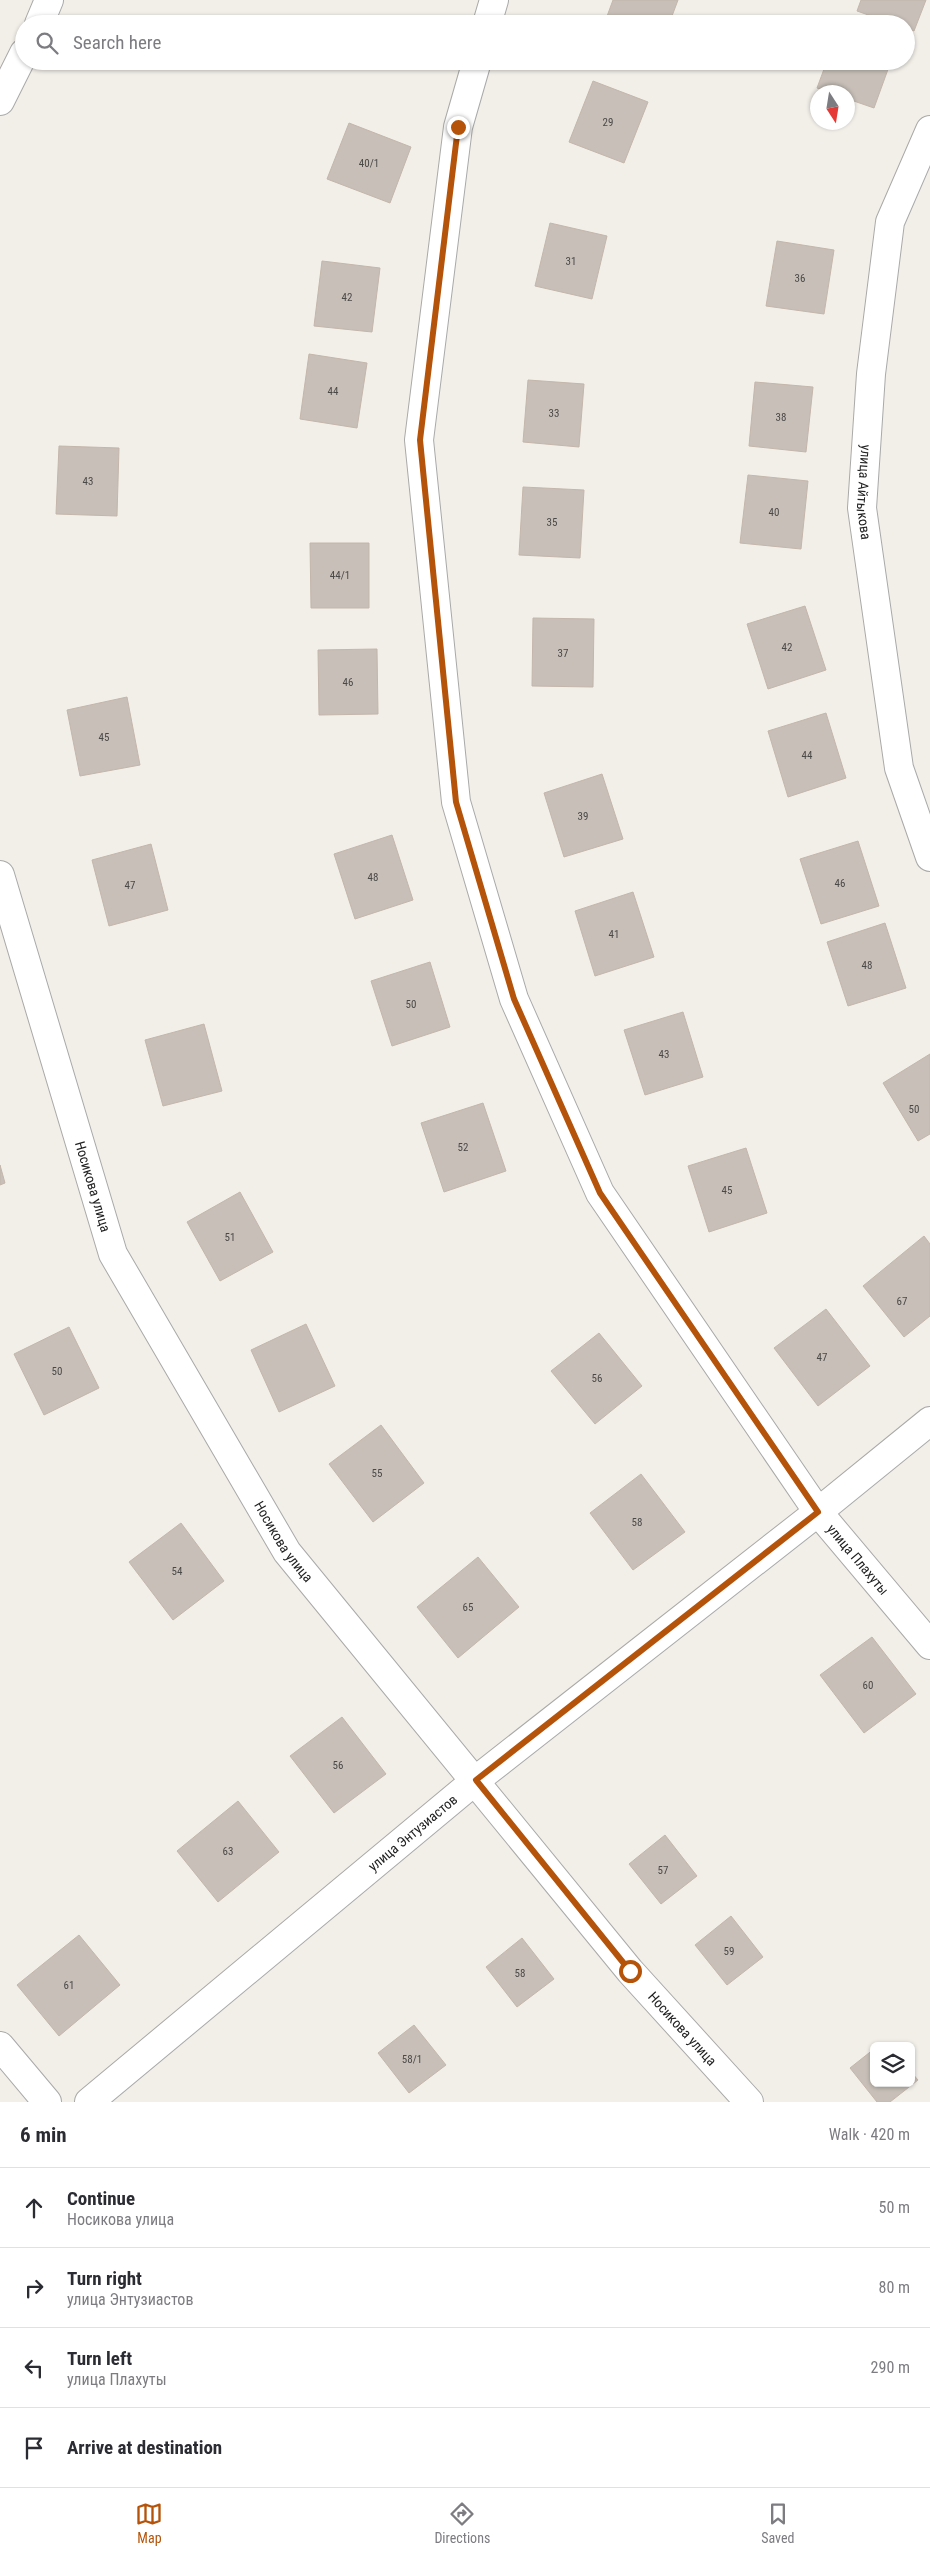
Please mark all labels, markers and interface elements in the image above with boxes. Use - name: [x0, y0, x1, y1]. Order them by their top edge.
- search box: [15, 15, 915, 70]
- icon: search: [33, 29, 61, 57]
- text: Search here: [73, 31, 161, 54]
- north arrow: [810, 85, 855, 130]
- route end: [447, 116, 470, 139]
- house number: 29: [603, 116, 613, 129]
- house number: 40/1: [359, 157, 379, 170]
- house number: 31: [566, 255, 576, 268]
- house number: 36: [795, 272, 805, 285]
- house number: 42: [342, 291, 352, 304]
- house number: 44: [328, 385, 339, 398]
- house number: 33: [549, 407, 559, 420]
- house number: 38: [776, 411, 786, 424]
- street label: улица Айтыкова: [854, 444, 874, 541]
- house number: 43: [83, 475, 93, 488]
- house number: 40: [769, 506, 779, 519]
- house number: 35: [547, 516, 557, 529]
- house number: 44/1: [330, 569, 350, 582]
- house number: 42: [782, 641, 792, 654]
- house number: 37: [558, 647, 568, 660]
- house number: 46: [343, 676, 353, 689]
- house number: 45: [99, 731, 109, 744]
- house number: 44: [802, 749, 813, 762]
- house number: 39: [578, 810, 588, 823]
- house number: 48: [368, 871, 378, 884]
- house number: 46: [835, 877, 845, 890]
- house number: 47: [125, 879, 135, 892]
- house number: 41: [609, 928, 619, 941]
- house number: 48: [862, 959, 872, 972]
- house number: 50: [406, 998, 416, 1011]
- house number: 43: [659, 1048, 669, 1061]
- house number: 50: [909, 1103, 919, 1116]
- street label: Носикова улица: [72, 1139, 114, 1234]
- house number: 52: [458, 1141, 468, 1154]
- house number: 45: [722, 1184, 732, 1197]
- house number: 51: [225, 1231, 235, 1244]
- house number: 67: [897, 1295, 907, 1308]
- house number: 47: [817, 1351, 827, 1364]
- house number: 50: [52, 1365, 62, 1378]
- house number: 56: [592, 1372, 602, 1385]
- house number: 55: [372, 1467, 382, 1480]
- street label: Носикова улица: [251, 1498, 316, 1585]
- house number: 58: [632, 1516, 642, 1529]
- street label: улица Плахуты: [824, 1521, 892, 1598]
- house number: 54: [172, 1565, 183, 1578]
- house number: 65: [463, 1601, 473, 1614]
- house number: 60: [863, 1679, 873, 1692]
- house number: 56: [333, 1759, 343, 1772]
- street label: улица Энтузиастов: [365, 1791, 460, 1874]
- house number: 63: [223, 1845, 233, 1858]
- house number: 57: [658, 1864, 668, 1877]
- house number: 59: [724, 1945, 734, 1958]
- route start: [619, 1960, 642, 1983]
- house number: 58: [515, 1967, 525, 1980]
- house number: 61: [64, 1979, 74, 1992]
- street label: Носикова улица: [645, 1989, 720, 2069]
- map controls: [870, 2042, 915, 2087]
- button: layers: [870, 2042, 915, 2087]
- house number: 58/1: [402, 2053, 422, 2066]
- text: 6 min: [20, 2123, 67, 2147]
- text: Walk · 420 m: [829, 2125, 910, 2144]
- text: Continue: [67, 2187, 135, 2210]
- icon: ahead: [20, 2194, 48, 2222]
- text: 50 m: [878, 2198, 910, 2217]
- text: Носикова улица: [67, 2210, 174, 2229]
- text: Turn right: [67, 2267, 142, 2290]
- icon: right: [20, 2274, 48, 2302]
- text: 80 m: [878, 2278, 910, 2297]
- text: улица Энтузиастов: [67, 2290, 193, 2309]
- text: Turn left: [67, 2347, 132, 2370]
- icon: left: [20, 2354, 48, 2382]
- text: 290 m: [871, 2358, 910, 2377]
- text: улица Плахуты: [67, 2370, 167, 2389]
- icon: arrive: [20, 2434, 48, 2462]
- text: Arrive at destination: [67, 2436, 222, 2459]
- tab: Map: [135, 2500, 163, 2546]
- tab: Directions: [434, 2500, 490, 2546]
- tab: Saved: [761, 2500, 795, 2546]

